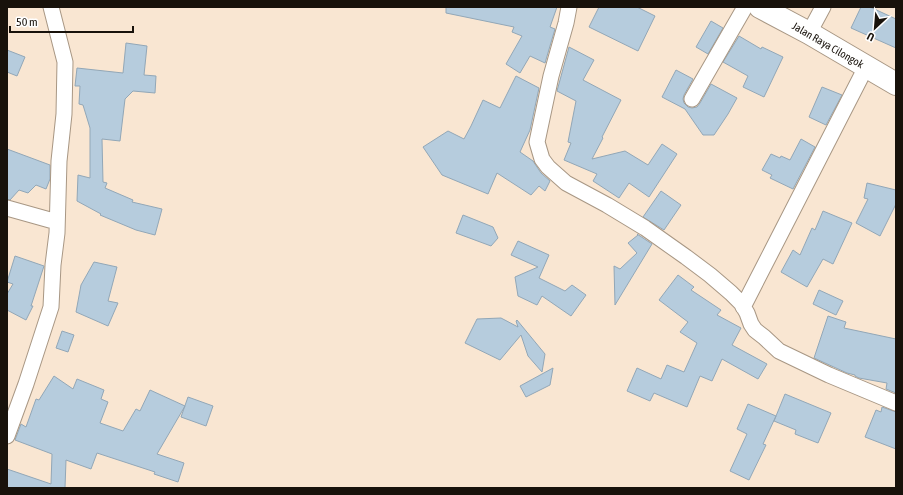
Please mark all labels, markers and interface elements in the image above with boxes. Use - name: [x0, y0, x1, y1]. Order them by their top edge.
- scale bar: [10, 8, 133, 34]
- north arrow: [855, 8, 895, 48]
- text: 50 m: [16, 15, 38, 29]
- street label: Jalan Raya Cilongok: [790, 20, 866, 70]
- text: U: [865, 30, 876, 44]

